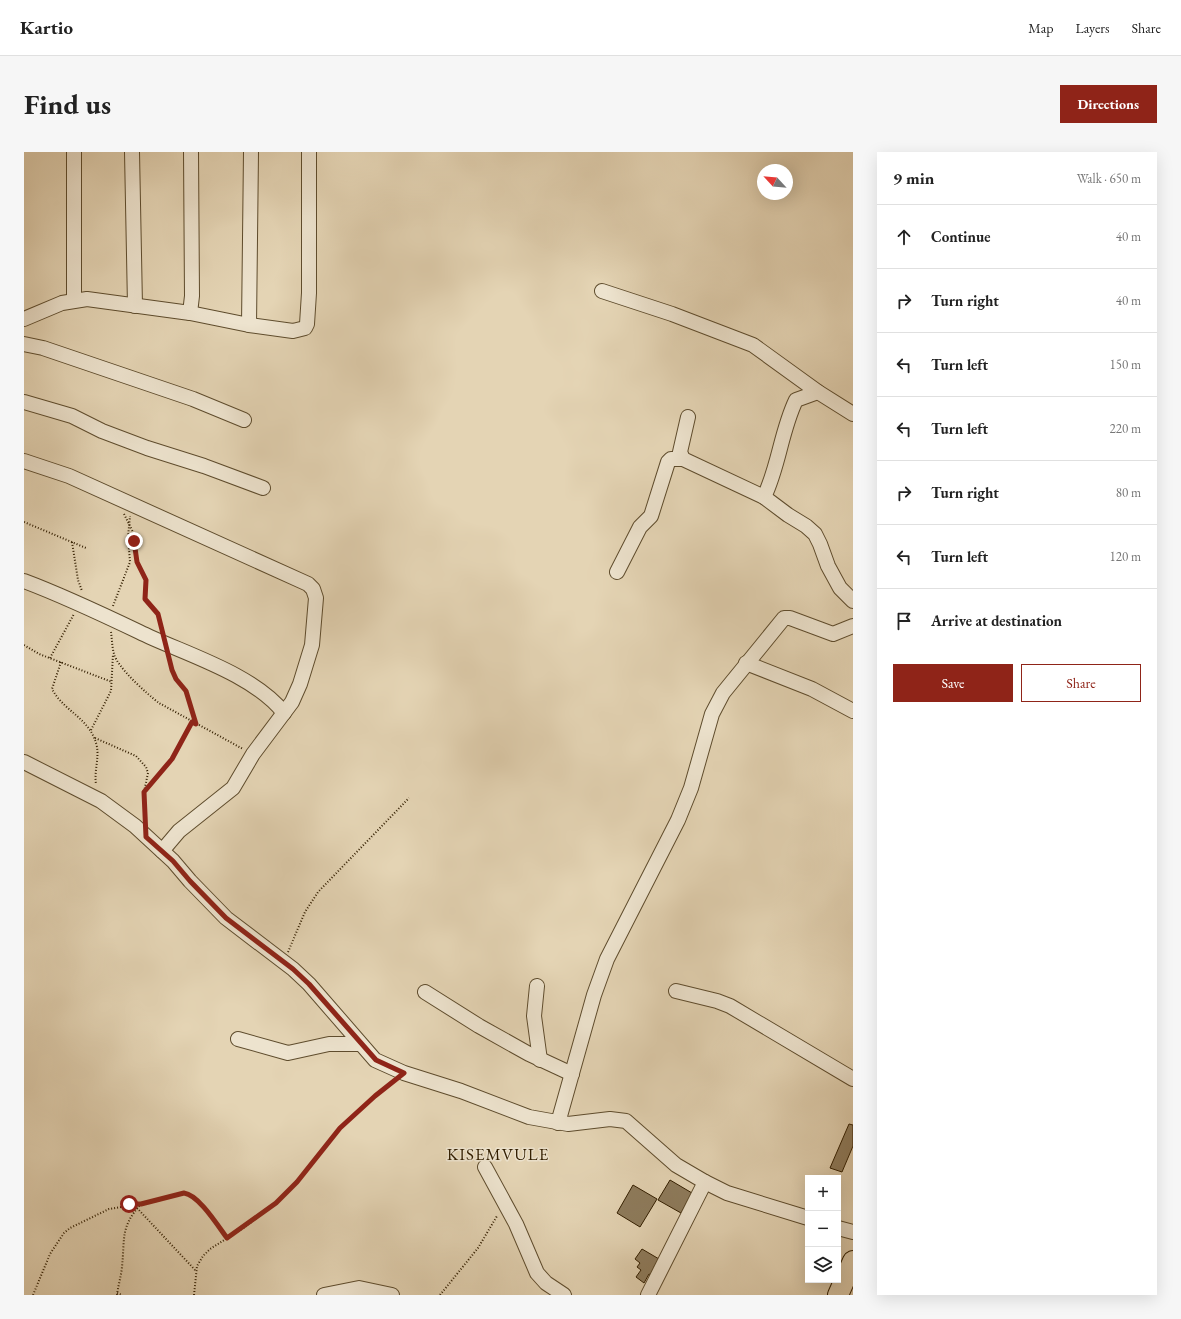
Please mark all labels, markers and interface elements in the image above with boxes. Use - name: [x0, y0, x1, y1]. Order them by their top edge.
- text: Kartio: [20, 15, 73, 40]
- text: Map: [1028, 19, 1053, 37]
- text: Layers: [1075, 19, 1110, 37]
- text: Share: [1132, 19, 1161, 37]
- button: Directions: [1060, 85, 1157, 123]
- text: Find us: [24, 86, 111, 122]
- north arrow: [757, 164, 793, 200]
- text: 9 min: [893, 167, 934, 189]
- text: Walk · 650 m: [1077, 170, 1141, 187]
- icon: ahead: [893, 226, 915, 248]
- text: Continue: [931, 227, 991, 246]
- text: 40 m: [1116, 228, 1141, 245]
- icon: right: [893, 290, 915, 312]
- text: Turn right: [931, 291, 999, 310]
- text: 40 m: [1116, 292, 1141, 309]
- icon: left: [893, 354, 915, 376]
- text: Turn left: [931, 355, 988, 374]
- text: 150 m: [1110, 356, 1141, 373]
- icon: left: [893, 418, 915, 440]
- text: Turn left: [931, 419, 988, 438]
- text: 220 m: [1110, 420, 1141, 437]
- icon: right: [893, 482, 915, 504]
- text: Turn right: [931, 483, 999, 502]
- text: 80 m: [1116, 484, 1141, 501]
- route end: [125, 532, 143, 550]
- icon: left: [893, 546, 915, 568]
- text: Turn left: [931, 547, 988, 566]
- text: 120 m: [1110, 548, 1141, 565]
- icon: arrive: [893, 610, 915, 632]
- text: Arrive at destination: [931, 611, 1062, 630]
- button: Save: [893, 664, 1013, 702]
- button: Share: [1021, 664, 1141, 702]
- district label: KISEMVULE: [447, 1143, 549, 1165]
- map controls: [805, 1175, 841, 1283]
- button: +: [805, 1175, 841, 1211]
- route start: [120, 1195, 138, 1213]
- button: −: [805, 1211, 841, 1247]
- button: layers: [805, 1247, 841, 1283]

